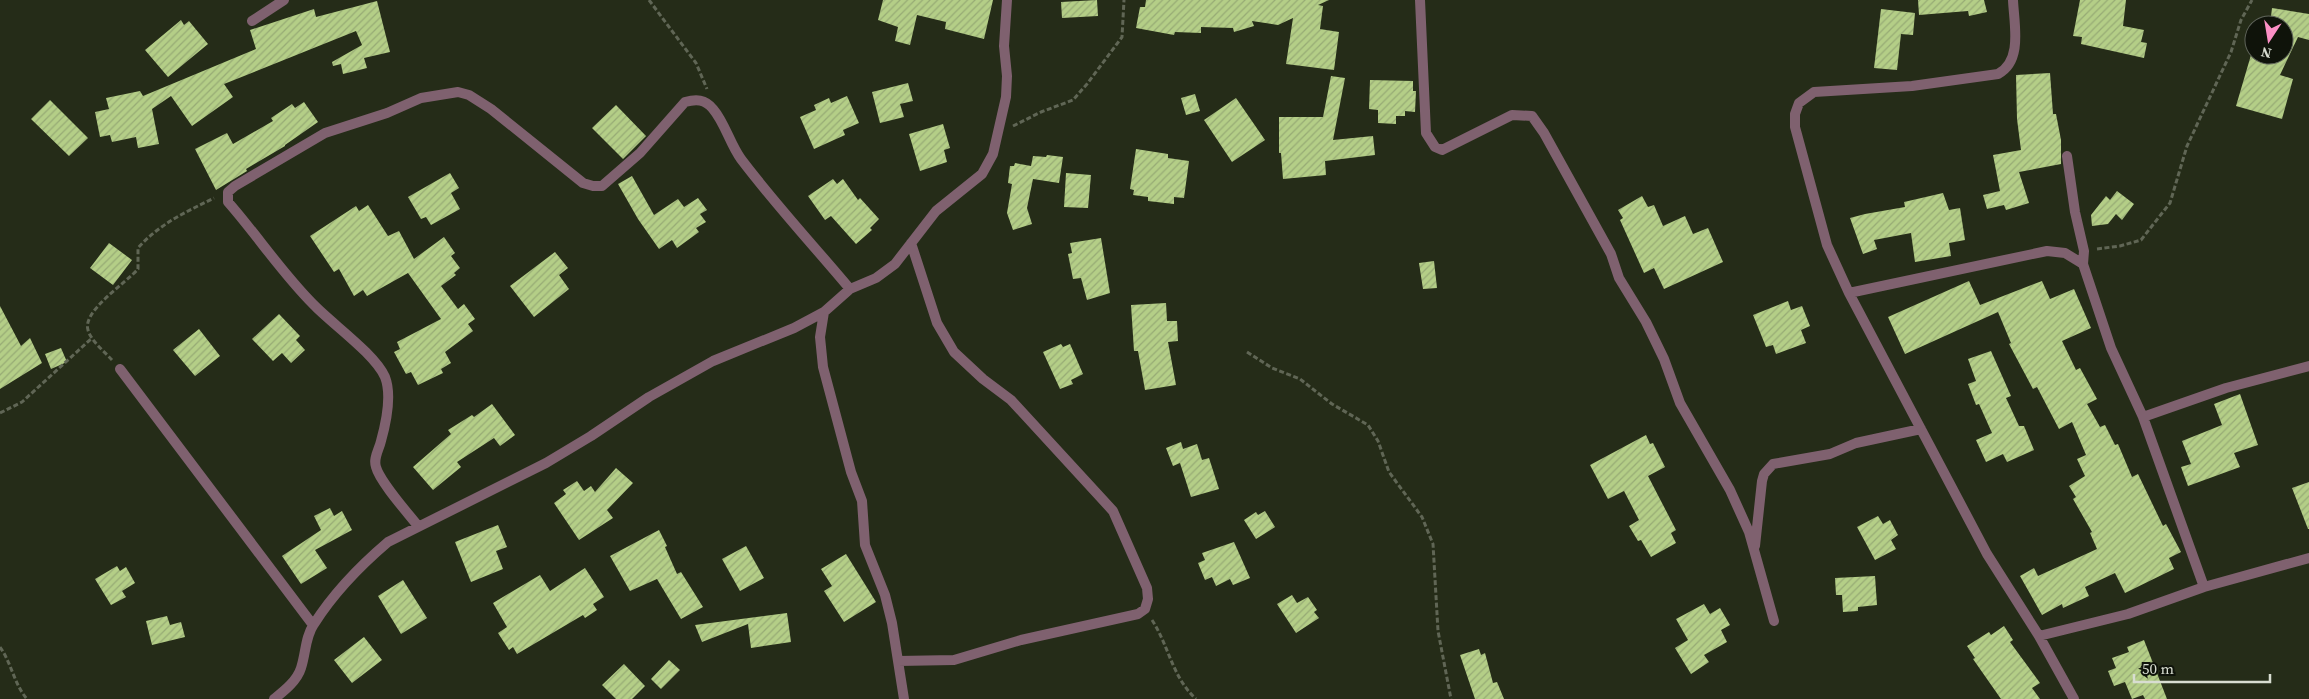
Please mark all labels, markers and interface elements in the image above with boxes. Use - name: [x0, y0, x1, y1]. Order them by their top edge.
- north arrow: [2244, 15, 2294, 65]
- text: N: [2259, 42, 2273, 64]
- scale bar: [2134, 652, 2270, 684]
- text: 50 m: [2142, 658, 2174, 679]

